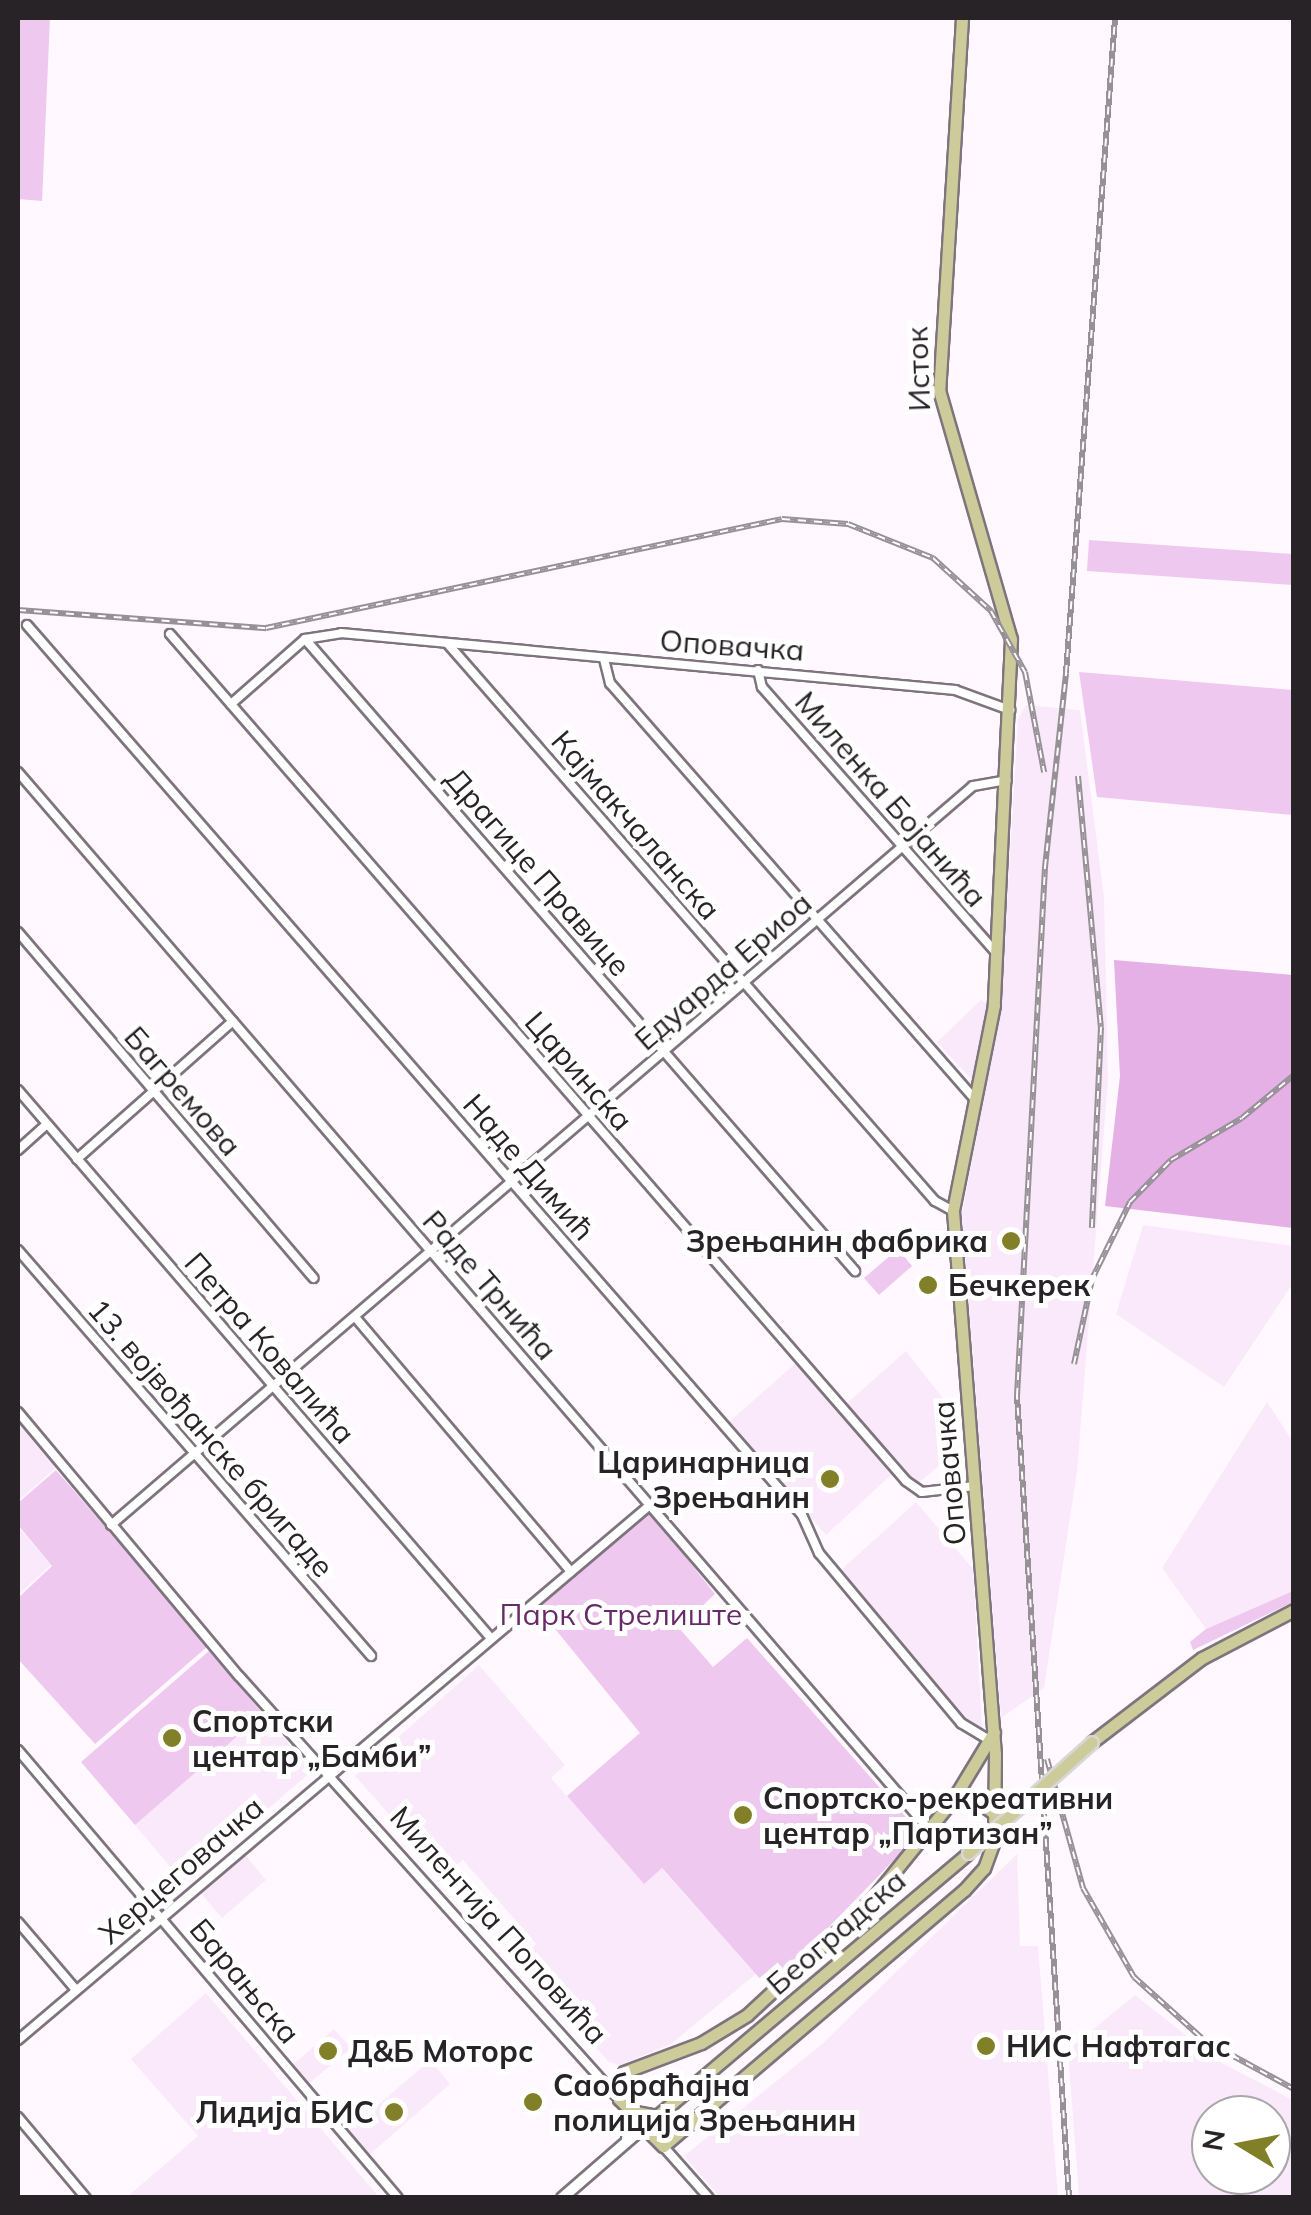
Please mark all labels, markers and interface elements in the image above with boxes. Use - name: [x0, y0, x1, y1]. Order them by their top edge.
- street label: Исток: [899, 326, 937, 412]
- street label: Оповачка: [659, 622, 805, 668]
- street label: Миленка Бојанића: [788, 684, 994, 914]
- street label: Кајмакчаланска: [544, 723, 728, 927]
- street label: Драгице Правице: [438, 761, 638, 983]
- street label: Едуарда Ериоа: [627, 884, 819, 1058]
- street label: Царинска: [517, 1004, 641, 1138]
- street label: Багремова: [117, 1019, 249, 1163]
- street label: Наде Димић: [456, 1087, 602, 1247]
- street label: Раде Трнића: [415, 1203, 565, 1367]
- place label: Зрењанин фабрика: [686, 1223, 988, 1259]
- marker: Зрењанин фабрика: [998, 1228, 1024, 1254]
- street label: Петра Ковалића: [177, 1245, 363, 1451]
- place label: Бечкерек: [948, 1267, 1090, 1303]
- marker: Бечкерек: [917, 1274, 939, 1296]
- street label: 13. војвођанске бригаде: [81, 1292, 341, 1584]
- street label: Оповачка: [925, 1399, 973, 1547]
- place label: Царинарница Зрењанин: [597, 1444, 810, 1514]
- marker: Царинарница Зрењанин: [819, 1468, 841, 1490]
- park label: Парк Стрелиште: [500, 1596, 742, 1632]
- place label: Спортски центар „Бамби”: [192, 1703, 431, 1774]
- marker: Спортски центар „Бамби”: [161, 1727, 183, 1749]
- place label: Спортско-рекреативни центар „Партизан”: [763, 1780, 1113, 1850]
- street label: Херцеговачка: [91, 1789, 271, 1951]
- street label: Милентија Поповића: [383, 1799, 615, 2051]
- marker: Спортско-рекреативни центар „Партизан”: [732, 1804, 754, 1826]
- street label: Београдска: [759, 1862, 913, 2002]
- street label: Барањска: [182, 1911, 308, 2051]
- place label: НИС Нафтагас: [1006, 2028, 1231, 2064]
- place label: Д&Б Моторс: [348, 2033, 534, 2069]
- marker: НИС Нафтагас: [975, 2035, 997, 2057]
- marker: Д&Б Моторс: [317, 2040, 339, 2062]
- place label: Саобраћајна полиција Зрењанин: [553, 2067, 856, 2138]
- marker: Саобраћајна полиција Зрењанин: [522, 2091, 544, 2113]
- place label: Лидија БИС: [196, 2094, 374, 2130]
- north arrow: [1191, 2095, 1291, 2195]
- marker: Лидија БИС: [383, 2101, 405, 2123]
- text: N: [1194, 2127, 1232, 2154]

